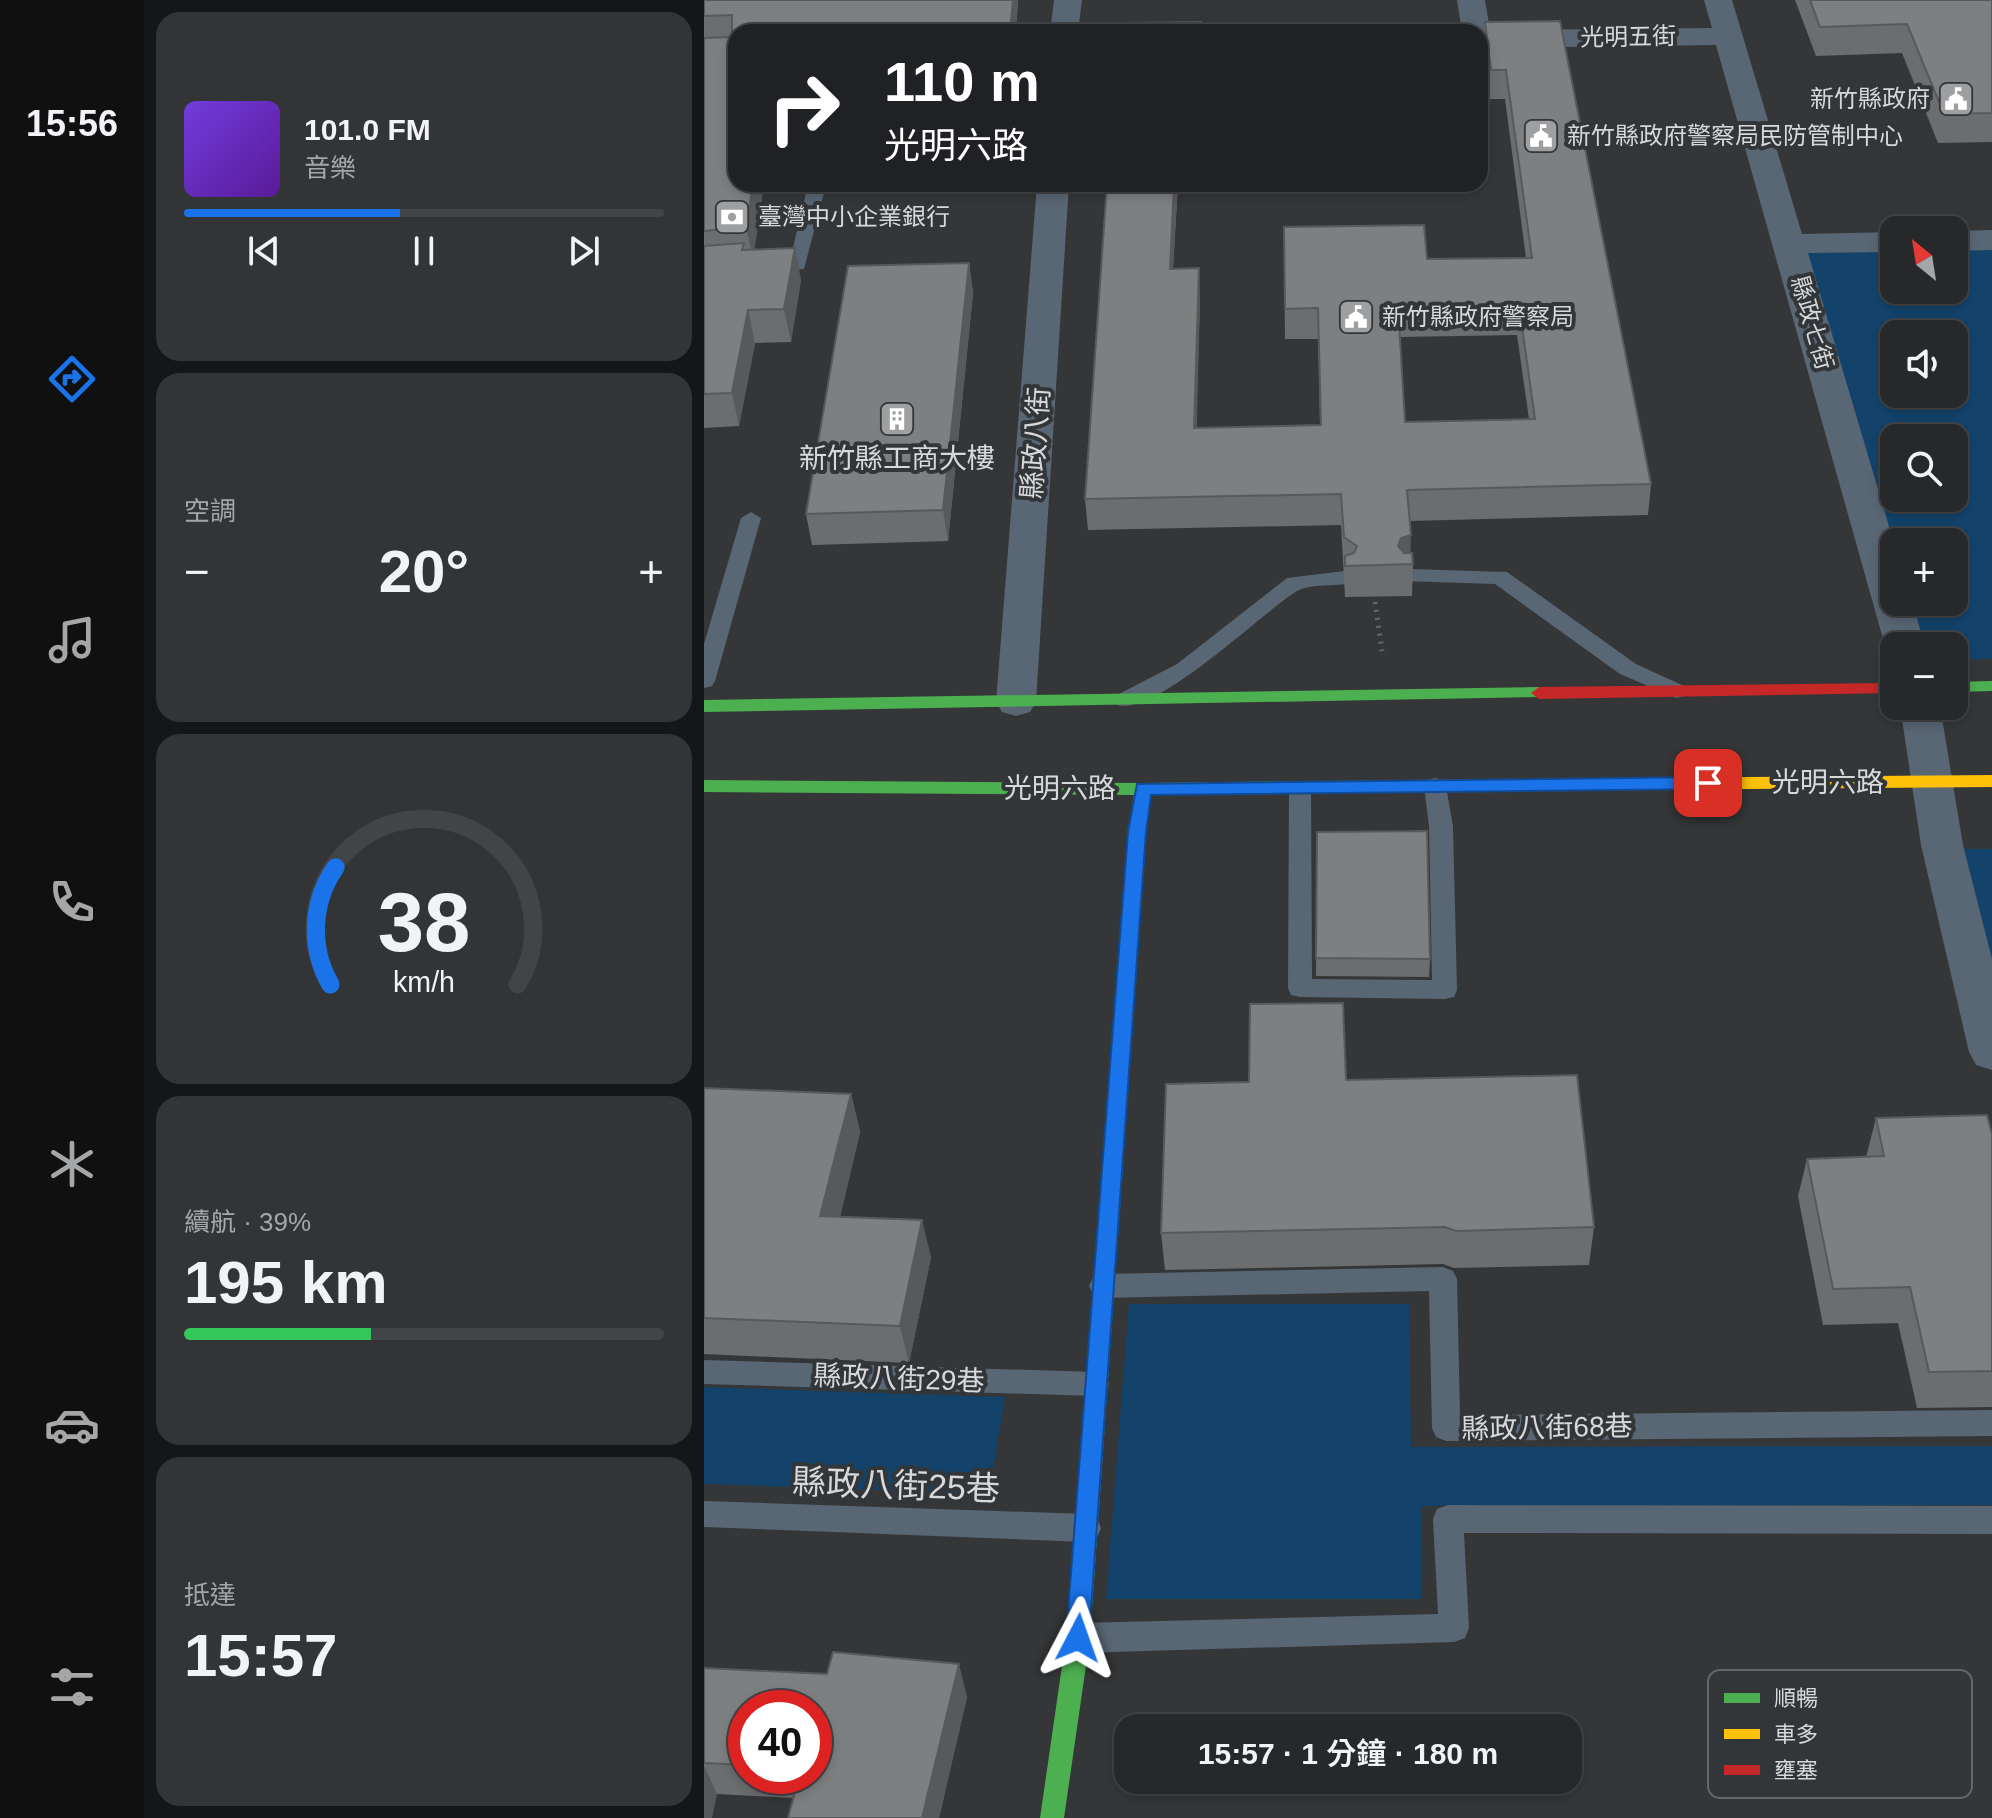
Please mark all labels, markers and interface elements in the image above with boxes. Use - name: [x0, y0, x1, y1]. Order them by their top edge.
- street label: 光明五街: [1580, 22, 1676, 51]
- text: 110 m: [884, 50, 1040, 113]
- icon: right: [752, 56, 856, 160]
- public building icon: 新竹縣政府: [1937, 80, 1975, 118]
- place label: 新竹縣政府: [1810, 85, 1930, 112]
- text: 15:56: [26, 103, 118, 144]
- text: 101.0 FM: [304, 113, 431, 146]
- public building icon: 新竹縣政府警察局民防管制中心: [1522, 117, 1560, 155]
- place label: 新竹縣政府警察局民防管制中心: [1567, 122, 1903, 149]
- text: 光明六路: [884, 125, 1028, 166]
- text: 音樂: [304, 153, 356, 183]
- bank icon: 臺灣中小企業銀行: [713, 198, 751, 236]
- place label: 臺灣中小企業銀行: [758, 203, 950, 230]
- north arrow: [1880, 216, 1968, 304]
- map controls: [1880, 216, 1968, 720]
- icon: previous: [242, 229, 286, 273]
- icon: pause: [402, 229, 446, 273]
- icon: next: [562, 229, 606, 273]
- street label: 縣政七街: [1786, 273, 1839, 373]
- public building icon: 新竹縣政府警察局: [1337, 298, 1375, 336]
- place label: 新竹縣政府警察局: [1382, 303, 1574, 330]
- button: sound: [1880, 320, 1968, 408]
- icon: directions: [44, 351, 100, 407]
- street label: 縣政八街: [1016, 386, 1055, 500]
- building icon: 新竹縣工商大樓: [878, 400, 916, 438]
- button: search: [1880, 424, 1968, 512]
- place label: 新竹縣工商大樓: [799, 443, 995, 474]
- text: 空調: [184, 496, 236, 526]
- button: +: [1880, 528, 1968, 616]
- text: 20°: [379, 538, 469, 605]
- text: −: [184, 547, 210, 596]
- text: +: [638, 547, 664, 596]
- icon: music: [44, 612, 100, 668]
- button: −: [1880, 632, 1968, 720]
- pin: [1674, 749, 1742, 817]
- icon: arrive: [1686, 761, 1730, 805]
- street label: 光明六路: [1772, 767, 1884, 798]
- street label: 光明六路: [1004, 773, 1116, 804]
- icon: phone: [44, 874, 100, 930]
- text: 38: [378, 876, 470, 969]
- text: km/h: [393, 966, 455, 998]
- icon: climate: [44, 1136, 100, 1192]
- text: 續航 · 39%: [184, 1207, 311, 1237]
- text: 195 km: [184, 1249, 388, 1316]
- street label: 縣政八街29巷: [813, 1360, 985, 1397]
- icon: car: [44, 1397, 100, 1453]
- street label: 縣政八街68巷: [1461, 1411, 1633, 1444]
- street label: 縣政八街25巷: [791, 1462, 1001, 1508]
- text: 抵達: [184, 1580, 236, 1610]
- position arrow: [1036, 1596, 1120, 1680]
- text: 15:57: [184, 1622, 337, 1689]
- icon: filters: [44, 1659, 100, 1715]
- legend: [1708, 1670, 1972, 1798]
- text: 順暢: [1774, 1686, 1818, 1711]
- speed limit sign: 40: [728, 1690, 832, 1794]
- text: 車多: [1774, 1722, 1818, 1747]
- text: 15:57 · 1 分鐘 · 180 m: [1198, 1737, 1498, 1770]
- text: 壅塞: [1774, 1758, 1818, 1783]

